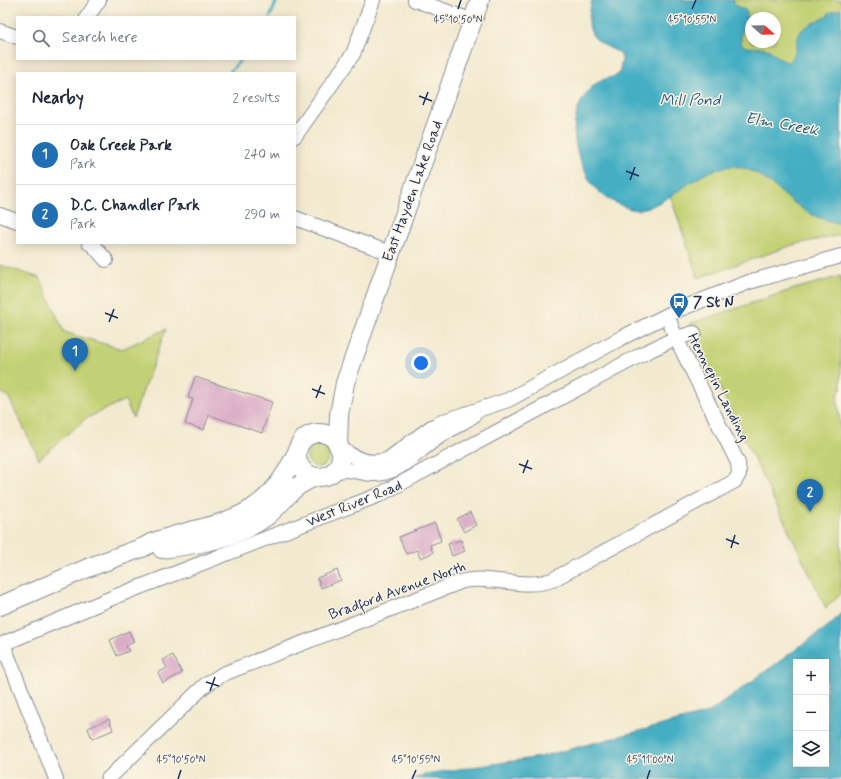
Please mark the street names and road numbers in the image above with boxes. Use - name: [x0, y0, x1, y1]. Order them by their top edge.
- street label: East Hayden Lake Road: [378, 118, 448, 265]
- street label: Hennepin Landing: [682, 330, 754, 445]
- street label: West River Road: [303, 476, 405, 532]
- street label: Bradford Avenue North: [326, 557, 469, 627]

